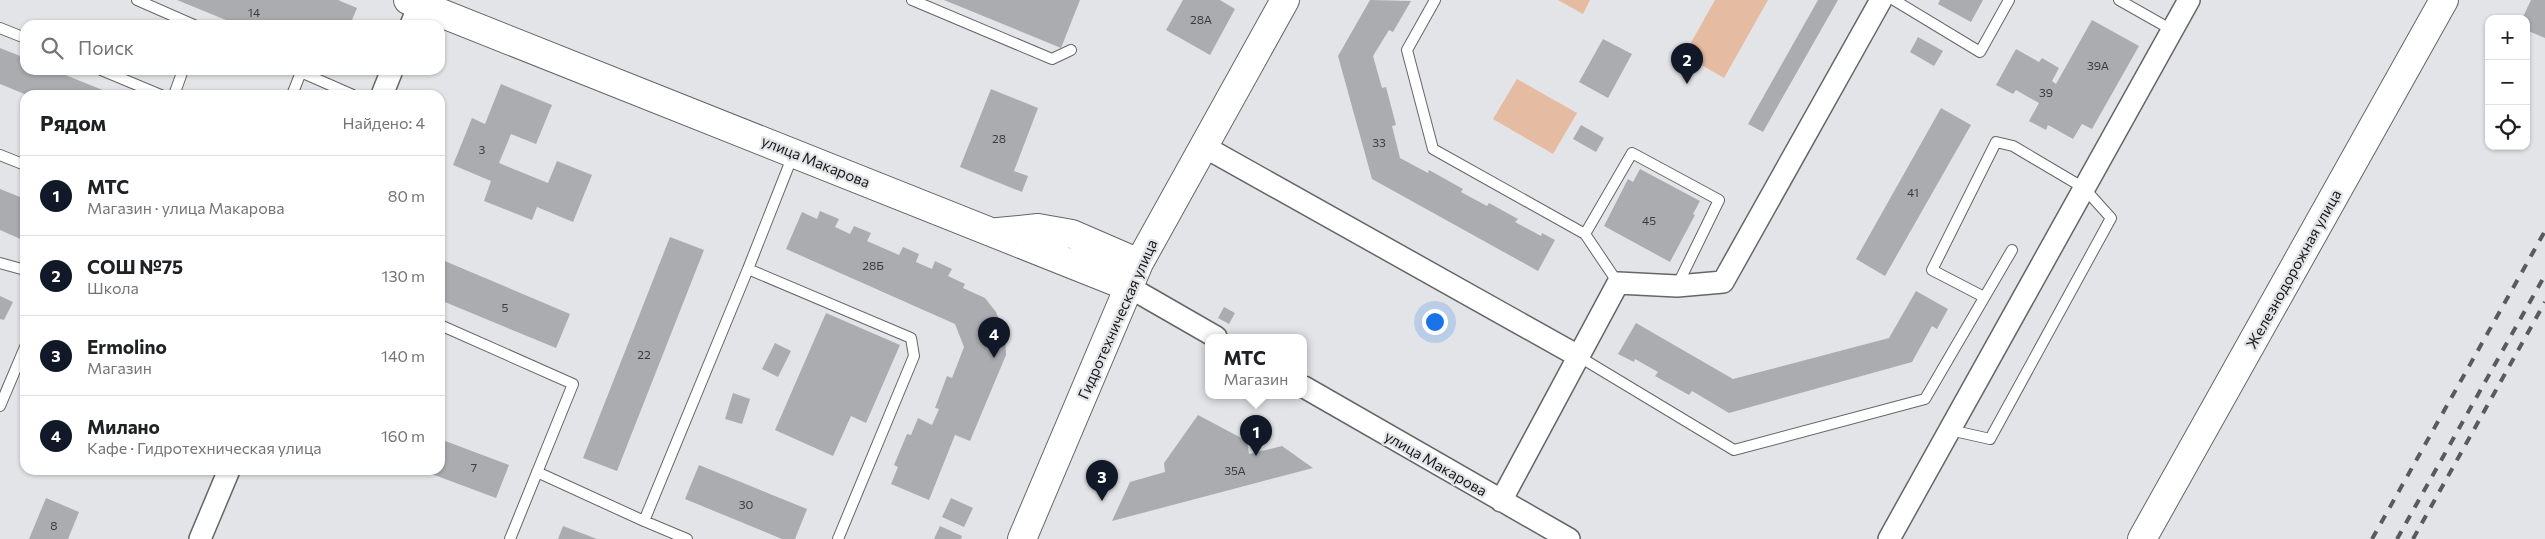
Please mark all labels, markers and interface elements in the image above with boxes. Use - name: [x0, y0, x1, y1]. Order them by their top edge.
- house number: 14: [248, 5, 260, 19]
- house number: 28А: [1190, 12, 1212, 26]
- map controls: [2485, 15, 2530, 150]
- button: +: [2485, 15, 2530, 60]
- search box: [20, 20, 445, 75]
- icon: search: [38, 34, 66, 62]
- text: Поиск: [78, 36, 134, 59]
- pin: 2: [1671, 43, 1703, 84]
- house number: 39А: [2087, 58, 2109, 72]
- button: −: [2485, 60, 2530, 105]
- house number: 39: [2039, 85, 2053, 99]
- button: locate: [2485, 105, 2530, 150]
- text: Рядом: [40, 110, 106, 135]
- text: Найдено: 4: [343, 113, 425, 132]
- street label: улица Макарова: [759, 131, 873, 191]
- house number: 28: [992, 131, 1006, 145]
- house number: 33: [1372, 135, 1386, 149]
- house number: 3: [479, 142, 486, 156]
- text: МТС: [87, 175, 129, 198]
- house number: 41: [1907, 185, 1919, 199]
- text: 1: [52, 186, 60, 205]
- text: 80 m: [388, 186, 425, 205]
- street label: Железнодорожная улица: [2242, 186, 2344, 352]
- text: Магазин · улица Макарова: [87, 198, 285, 217]
- house number: 45: [1642, 213, 1656, 227]
- street label: Гидротехническая улица: [1074, 236, 1160, 402]
- text: СОШ №75: [87, 255, 183, 278]
- house number: 28Б: [862, 258, 884, 272]
- text: 2: [51, 266, 61, 285]
- text: 130 m: [382, 266, 425, 285]
- text: Школа: [87, 278, 139, 297]
- house number: 5: [502, 300, 509, 314]
- your location: [1422, 309, 1448, 335]
- pin: 4: [978, 317, 1010, 358]
- popup: [1205, 334, 1307, 399]
- text: Ermolino: [87, 335, 167, 358]
- text: 3: [51, 346, 61, 365]
- text: 140 m: [381, 346, 425, 365]
- text: МТС: [1224, 346, 1266, 369]
- house number: 22: [637, 347, 651, 361]
- text: Магазин: [87, 358, 152, 377]
- text: Магазин: [1224, 369, 1288, 388]
- text: Милано: [87, 415, 160, 438]
- pin: 1: [1240, 415, 1272, 456]
- text: 4: [51, 426, 61, 445]
- text: 160 m: [381, 426, 425, 445]
- street label: улица Макарова: [1382, 426, 1490, 500]
- text: Кафе · Гидротехническая улица: [87, 438, 322, 457]
- house number: 7: [471, 460, 477, 474]
- pin: 3: [1086, 460, 1118, 501]
- house number: 35А: [1224, 463, 1246, 477]
- house number: 30: [739, 497, 754, 511]
- house number: 8: [50, 518, 58, 532]

